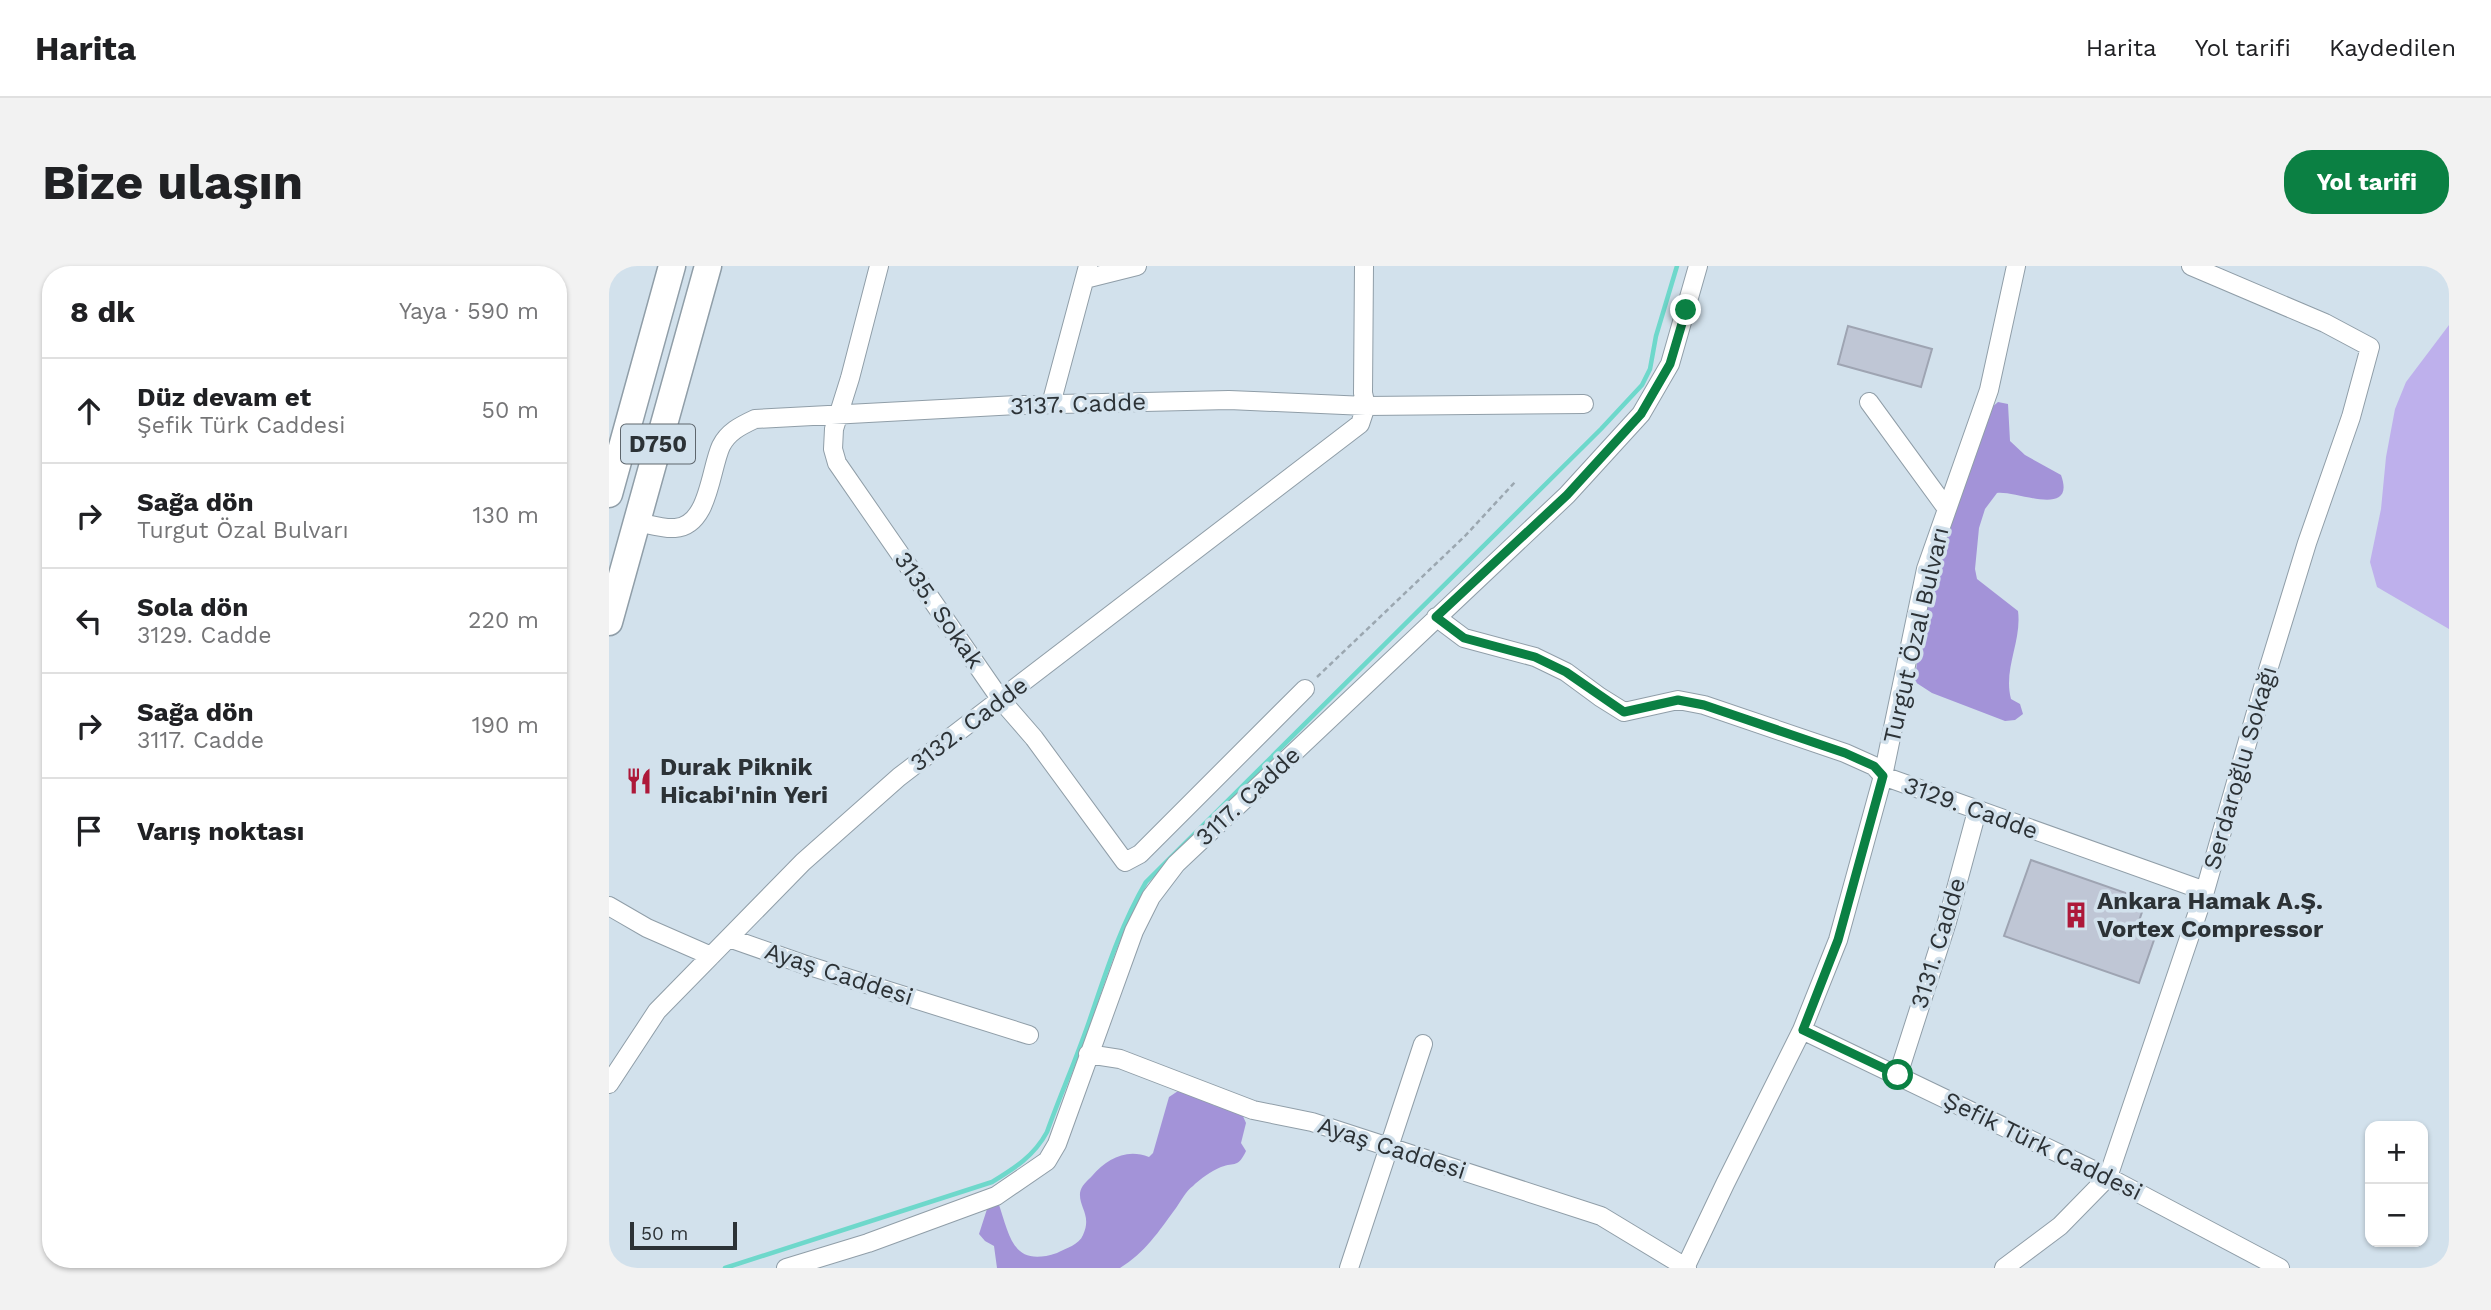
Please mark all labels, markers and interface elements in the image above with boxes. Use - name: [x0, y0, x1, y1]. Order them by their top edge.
- text: Harita: [35, 29, 136, 68]
- text: Harita: [2086, 34, 2157, 62]
- text: Yol tarifi: [2195, 34, 2291, 62]
- text: Kaydedilen: [2329, 34, 2456, 62]
- button: Yol tarifi: [2284, 150, 2449, 214]
- text: Bize ulaşın: [42, 153, 303, 211]
- text: 8 dk: [70, 294, 135, 329]
- route end: [1670, 294, 1701, 325]
- text: Yaya · 590 m: [399, 298, 539, 325]
- text: Düz devam et: [137, 382, 311, 412]
- street label: 3137. Cadde: [1009, 388, 1147, 420]
- icon: ahead: [70, 392, 108, 430]
- text: 50 m: [482, 397, 539, 424]
- text: Şefik Türk Caddesi: [137, 412, 345, 439]
- road number: D750: [621, 424, 695, 463]
- text: Sağa dön: [137, 487, 254, 517]
- icon: right: [70, 497, 108, 535]
- text: 130 m: [473, 502, 539, 529]
- text: Turgut Özal Bulvarı: [137, 517, 349, 544]
- street label: Turgut Özal Bulvarı: [1878, 524, 1954, 746]
- street label: 3135. Sokak: [888, 546, 990, 674]
- text: Sola dön: [137, 592, 248, 622]
- icon: left: [70, 602, 108, 640]
- text: 220 m: [468, 607, 539, 634]
- text: 3129. Cadde: [137, 622, 272, 649]
- street label: Serdaroğlu Sokağı: [2198, 663, 2282, 873]
- street label: 3132. Cadde: [905, 671, 1033, 777]
- text: Sağa dön: [137, 697, 254, 727]
- icon: right: [70, 707, 108, 745]
- text: 190 m: [472, 712, 539, 739]
- text: 3117. Cadde: [137, 727, 264, 754]
- street label: 3117. Cadde: [1190, 741, 1306, 851]
- place label: Durak Piknik Hicabi'nin Yeri: [660, 753, 828, 809]
- restaurant icon: Durak Piknik Hicabi'nin Yeri: [624, 766, 654, 796]
- street label: 3129. Cadde: [1900, 771, 2042, 845]
- icon: arrive: [70, 812, 108, 850]
- text: Varış noktası: [137, 816, 304, 846]
- street label: 3131. Cadde: [1905, 874, 1971, 1012]
- place label: Ankara Hamak A.Ş. Vortex Compressor: [2097, 887, 2324, 943]
- building icon: Ankara Hamak A.Ş. Vortex Compressor: [2061, 900, 2091, 930]
- street label: Ayaş Caddesi: [761, 937, 917, 1011]
- route start: [1882, 1059, 1913, 1090]
- street label: Şefik Türk Caddesi: [1939, 1086, 2147, 1206]
- street label: Ayaş Caddesi: [1314, 1111, 1470, 1185]
- map controls: [2365, 1121, 2428, 1247]
- button: +: [2365, 1121, 2428, 1184]
- button: −: [2365, 1184, 2428, 1247]
- scale bar: [630, 1219, 737, 1251]
- text: 50 m: [641, 1222, 688, 1245]

